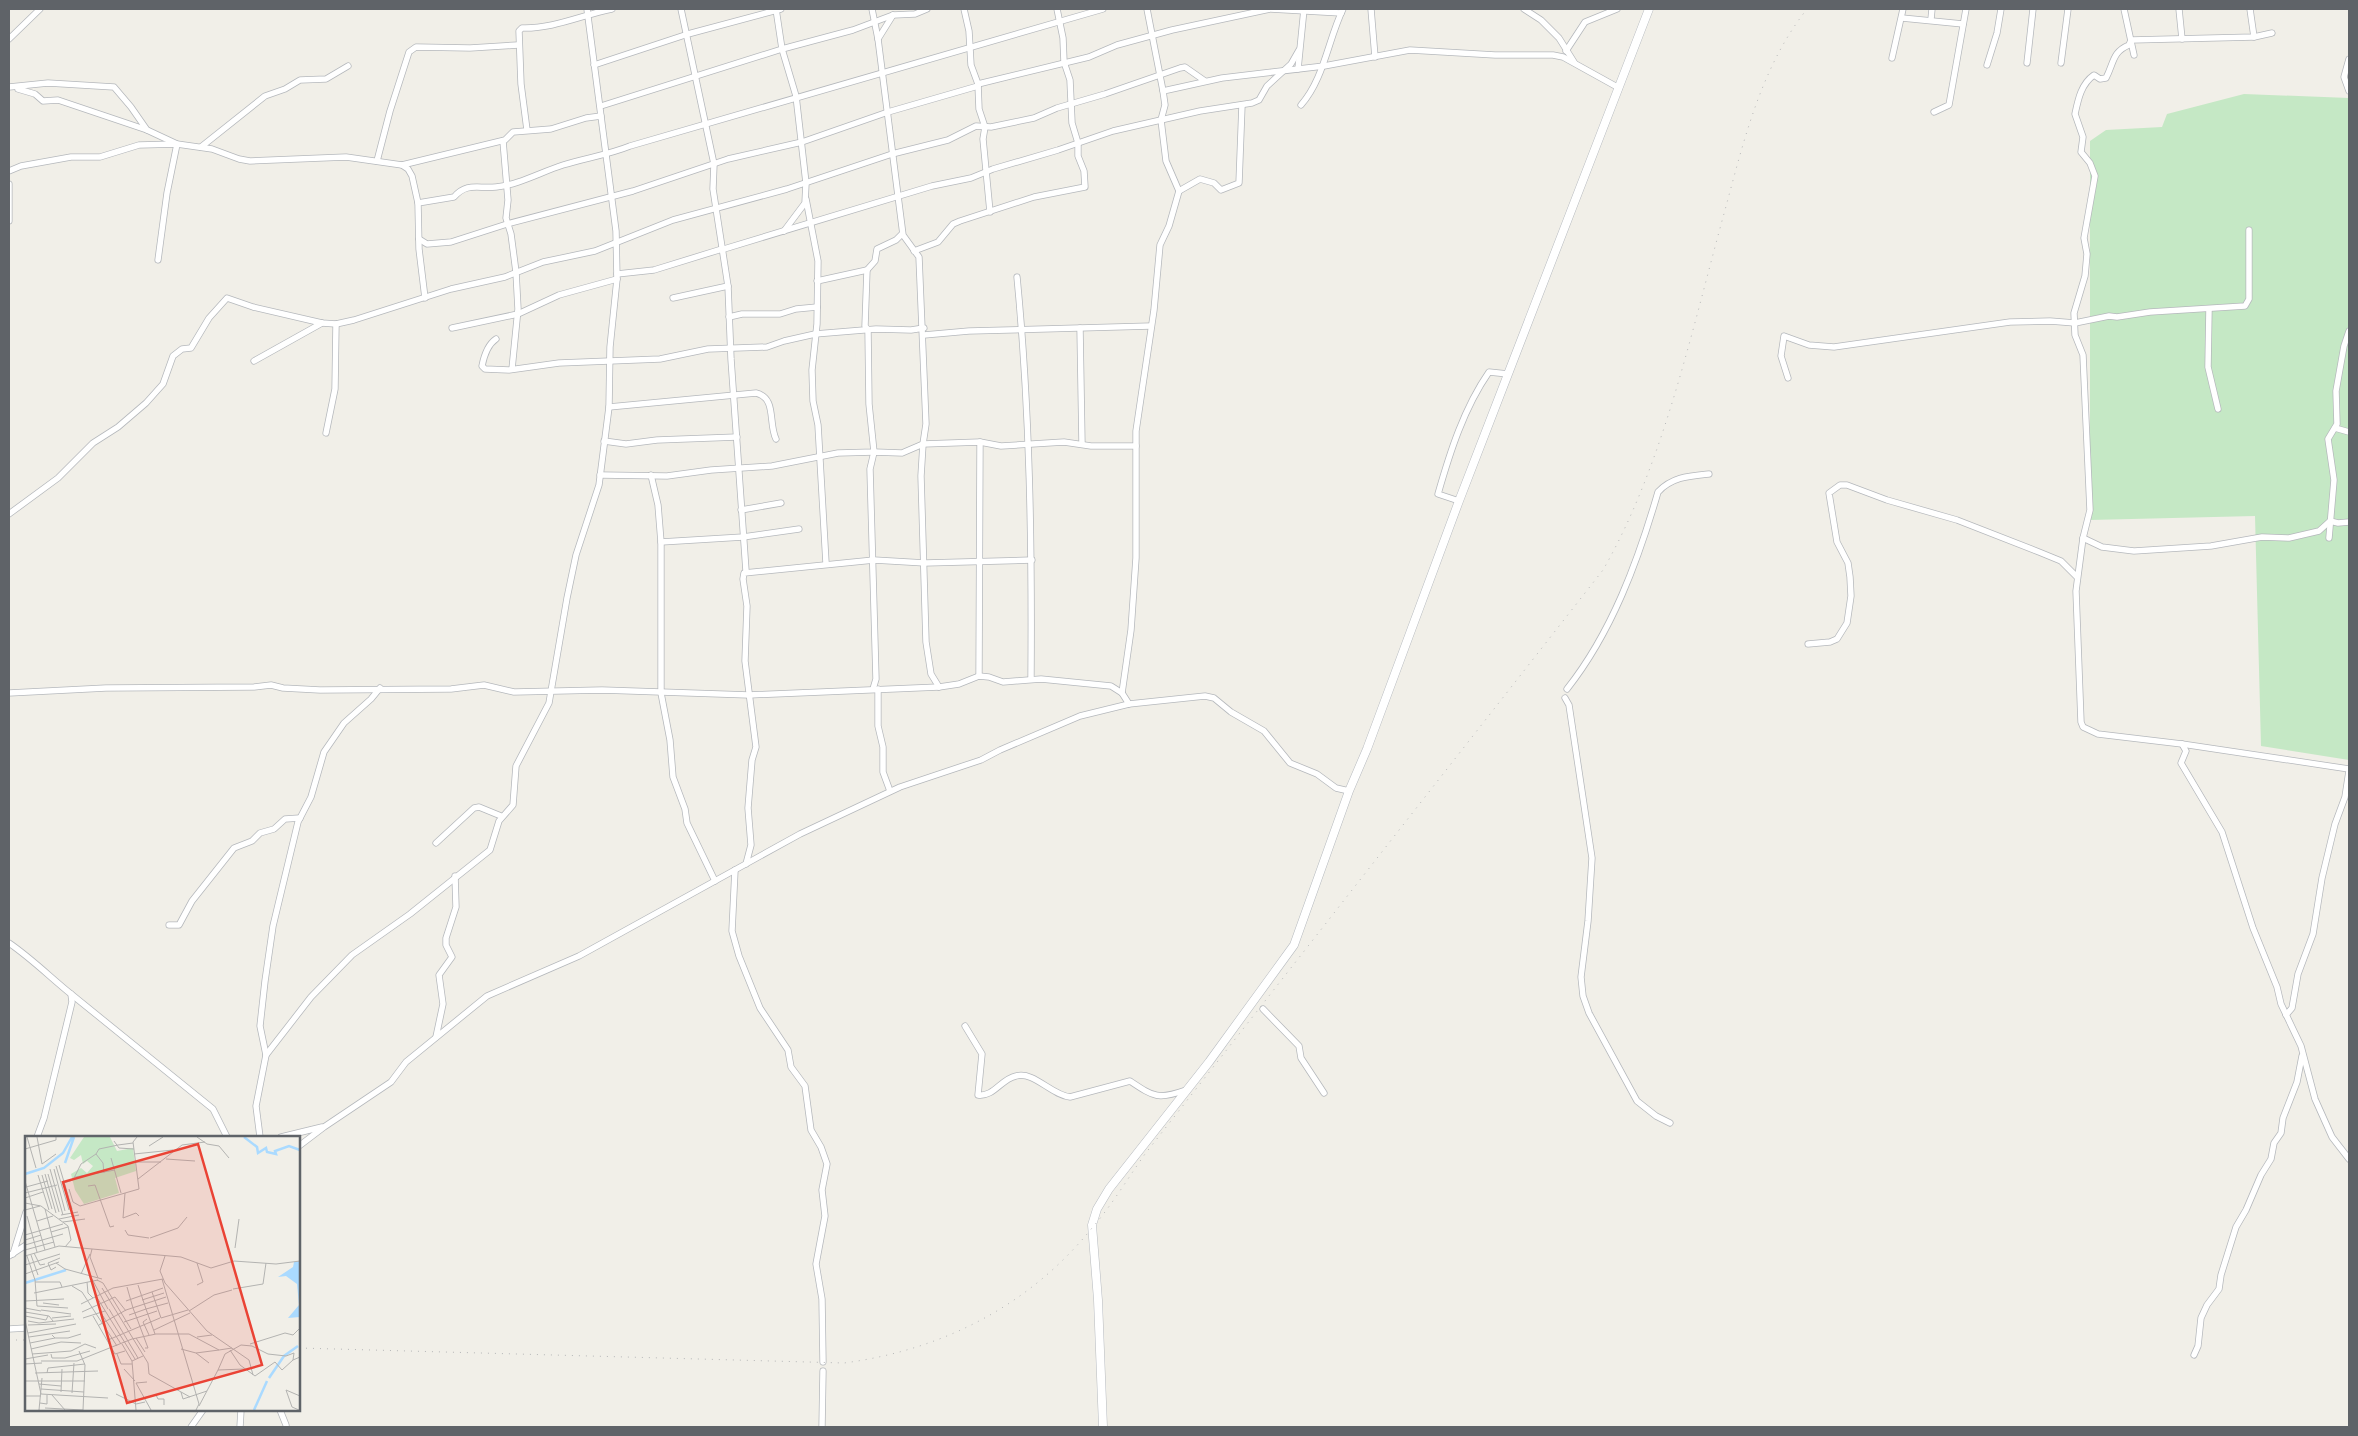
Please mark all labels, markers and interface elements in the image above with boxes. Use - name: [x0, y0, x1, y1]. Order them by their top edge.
- inset map: [25, 1136, 300, 1411]

